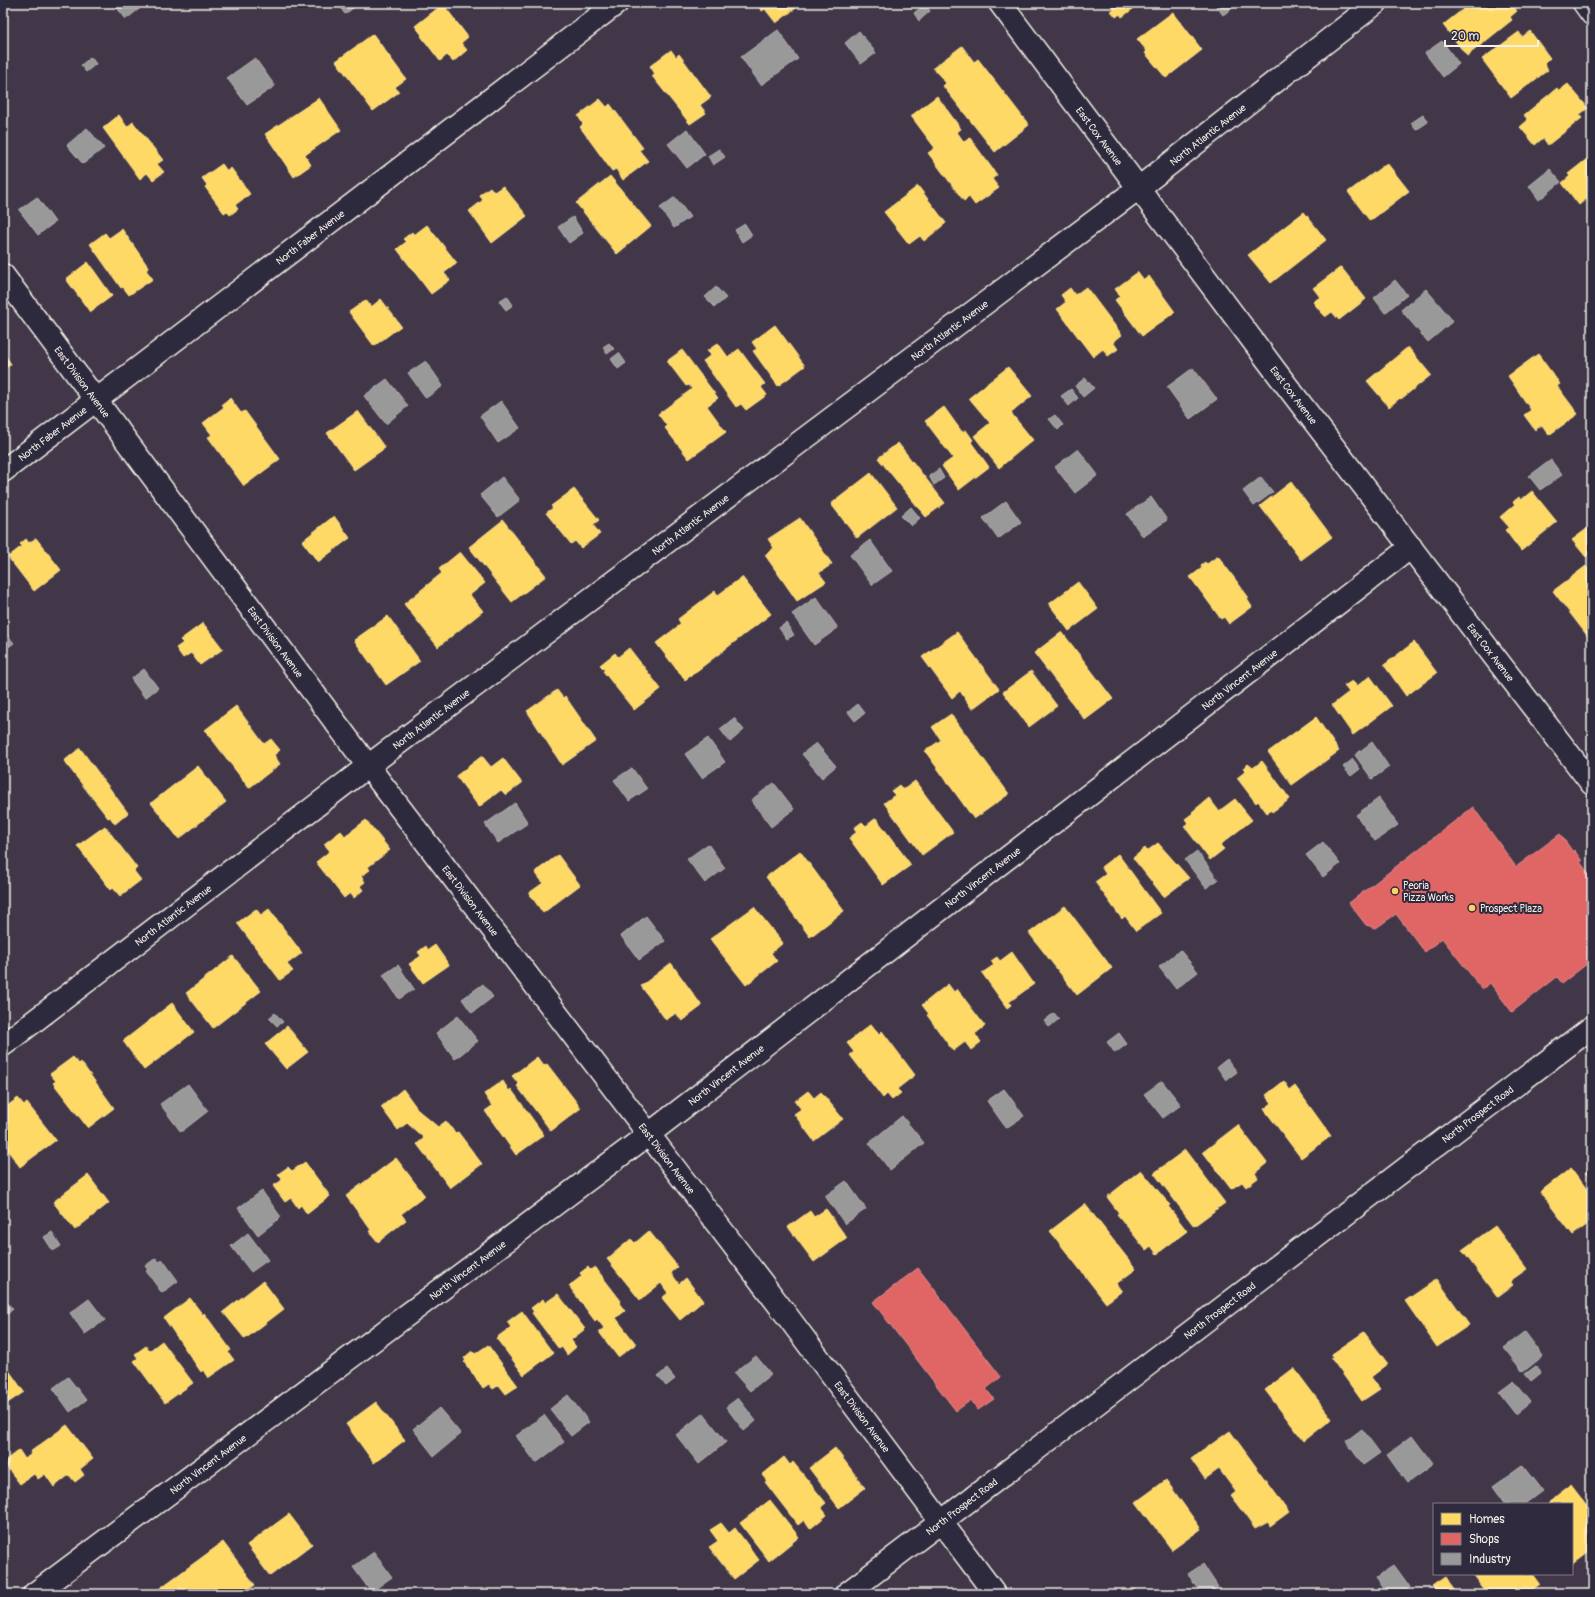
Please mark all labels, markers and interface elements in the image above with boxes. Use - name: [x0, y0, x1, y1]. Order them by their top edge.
- scale bar: [1445, 22, 1538, 48]
- text: 20 m: [1451, 29, 1480, 44]
- street label: North Atlantic Avenue: [1168, 102, 1249, 169]
- street label: East Cox Avenue: [1073, 105, 1124, 168]
- street label: North Faber Avenue: [274, 208, 347, 268]
- street label: North Atlantic Avenue: [909, 298, 991, 364]
- street label: East Division Avenue: [51, 345, 112, 420]
- street label: East Cox Avenue: [1267, 364, 1319, 427]
- street label: North Faber Avenue: [16, 404, 90, 464]
- street label: North Atlantic Avenue: [650, 492, 732, 558]
- street label: East Division Avenue: [245, 605, 305, 680]
- street label: East Cox Avenue: [1464, 621, 1516, 684]
- street label: North Vincent Avenue: [1200, 647, 1280, 713]
- street label: North Atlantic Avenue: [391, 687, 472, 752]
- street label: North Vincent Avenue: [943, 845, 1023, 911]
- street label: East Division Avenue: [439, 864, 500, 939]
- place label: Peoria Pizza Works: [1403, 880, 1454, 904]
- street label: North Atlantic Avenue: [133, 883, 214, 949]
- marker: Peoria Pizza Works: [1390, 886, 1400, 896]
- marker: Prospect Plaza: [1467, 903, 1477, 913]
- place label: Prospect Plaza: [1480, 903, 1542, 915]
- street label: North Vincent Avenue: [686, 1043, 767, 1109]
- street label: North Prospect Road: [1440, 1084, 1516, 1146]
- street label: East Division Avenue: [636, 1121, 697, 1196]
- street label: North Vincent Avenue: [427, 1238, 508, 1303]
- street label: North Prospect Road: [1182, 1280, 1258, 1342]
- street label: East Division Avenue: [831, 1379, 892, 1455]
- street label: North Vincent Avenue: [168, 1432, 249, 1497]
- street label: North Prospect Road: [924, 1476, 1000, 1538]
- legend: [1433, 1503, 1573, 1575]
- text: Homes: [1469, 1512, 1505, 1527]
- text: Shops: [1469, 1532, 1500, 1547]
- text: Industry: [1469, 1552, 1511, 1567]

